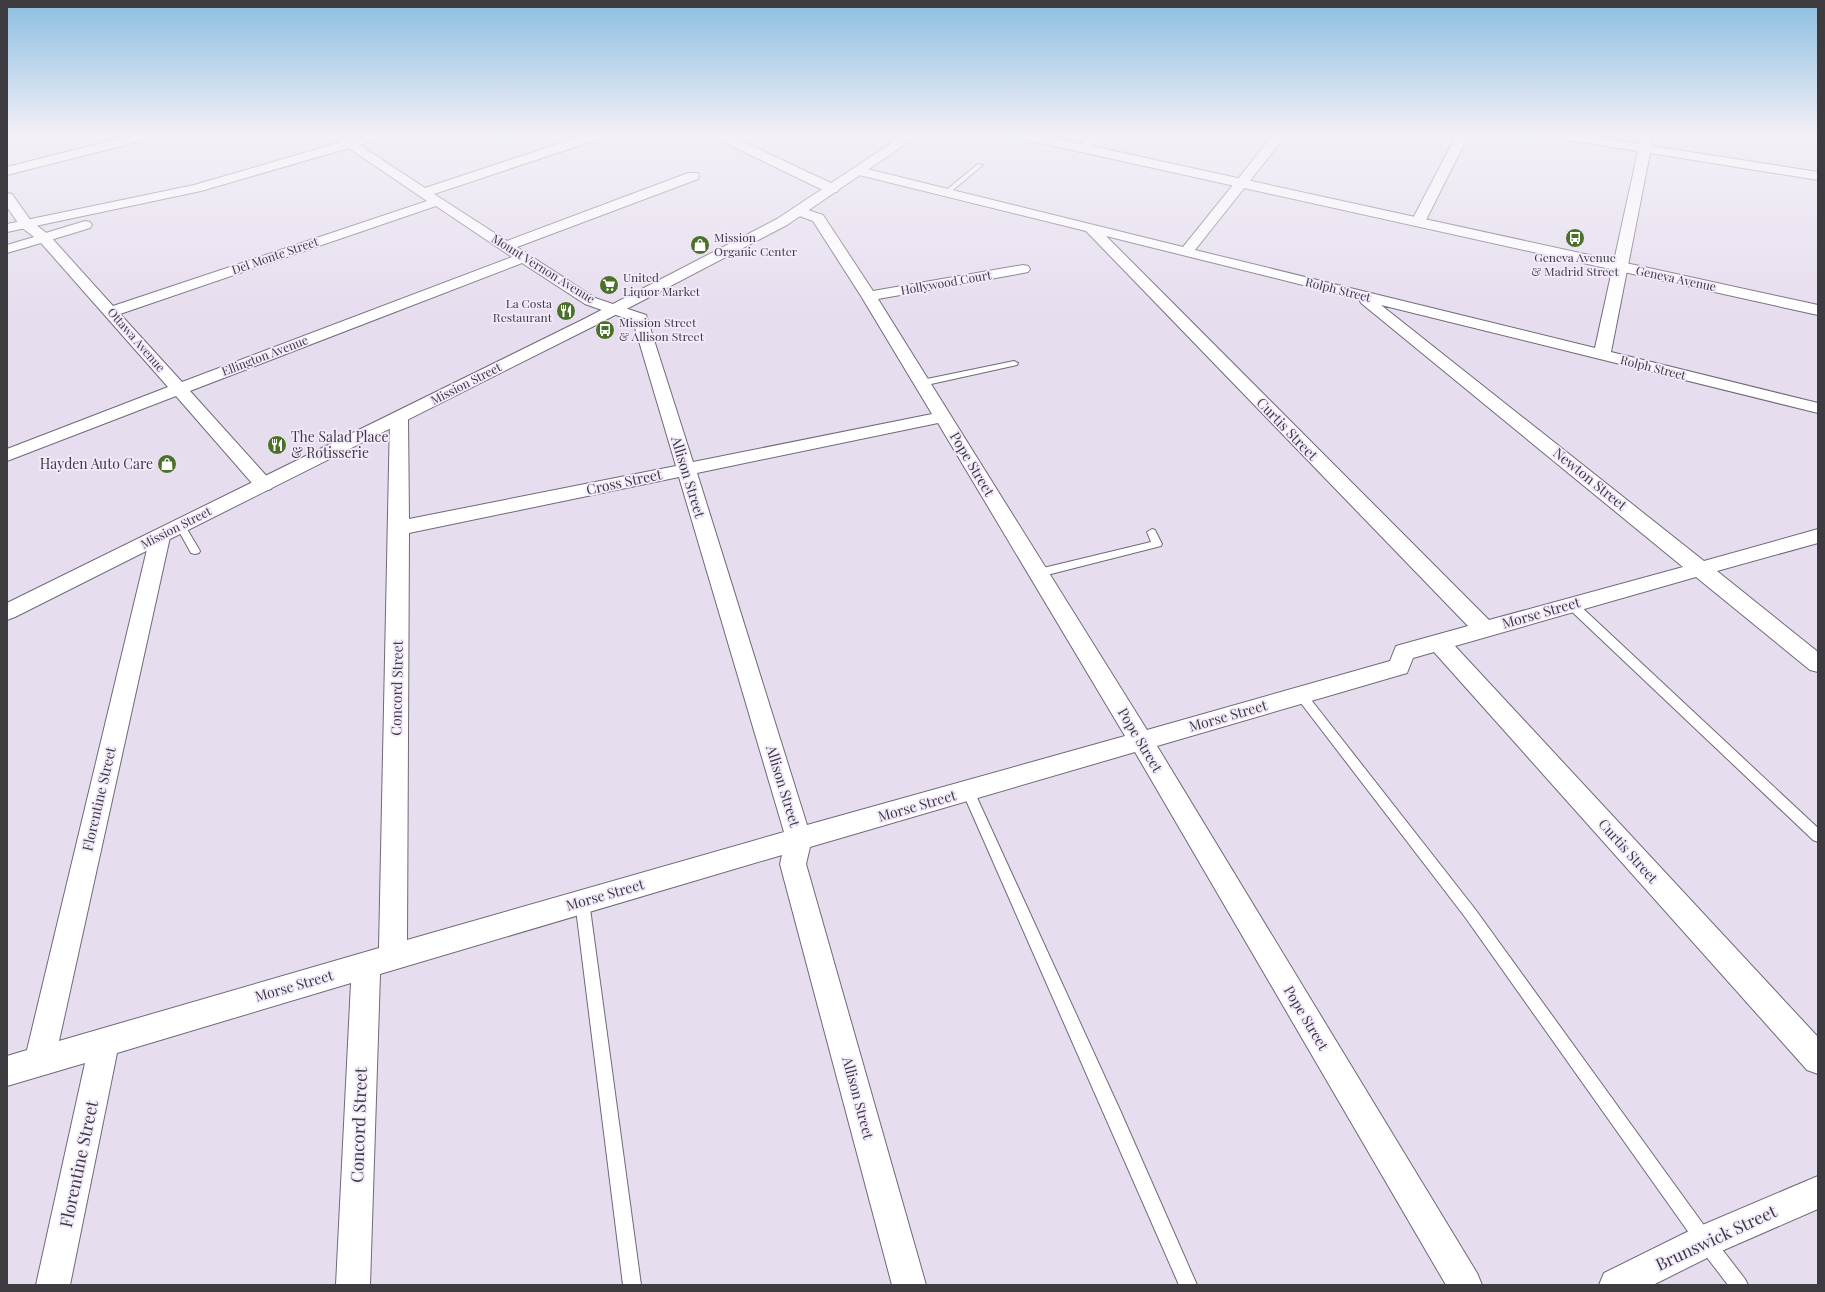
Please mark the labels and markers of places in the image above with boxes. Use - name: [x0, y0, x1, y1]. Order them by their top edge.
- bus stop icon: Geneva Avenue & Madrid Street: [1564, 227, 1586, 249]
- place label: Mission Organic Center: [714, 229, 798, 259]
- shop icon: Mission Organic Center: [689, 234, 711, 256]
- place label: Geneva Avenue & Madrid Street: [1531, 249, 1619, 279]
- place label: United Liquor Market: [623, 269, 701, 299]
- supermarket icon: United Liquor Market: [598, 274, 620, 296]
- place label: La Costa Restaurant: [493, 295, 553, 325]
- restaurant icon: La Costa Restaurant: [555, 300, 577, 322]
- place label: Mission Street & Allison Street: [619, 314, 705, 344]
- bus stop icon: Mission Street & Allison Street: [594, 319, 616, 341]
- place label: The Salad Place & Rotisserie: [291, 427, 388, 462]
- restaurant icon: The Salad Place & Rotisserie: [266, 434, 288, 456]
- shop icon: Hayden Auto Care: [156, 453, 178, 475]
- place label: Hayden Auto Care: [40, 454, 153, 473]

